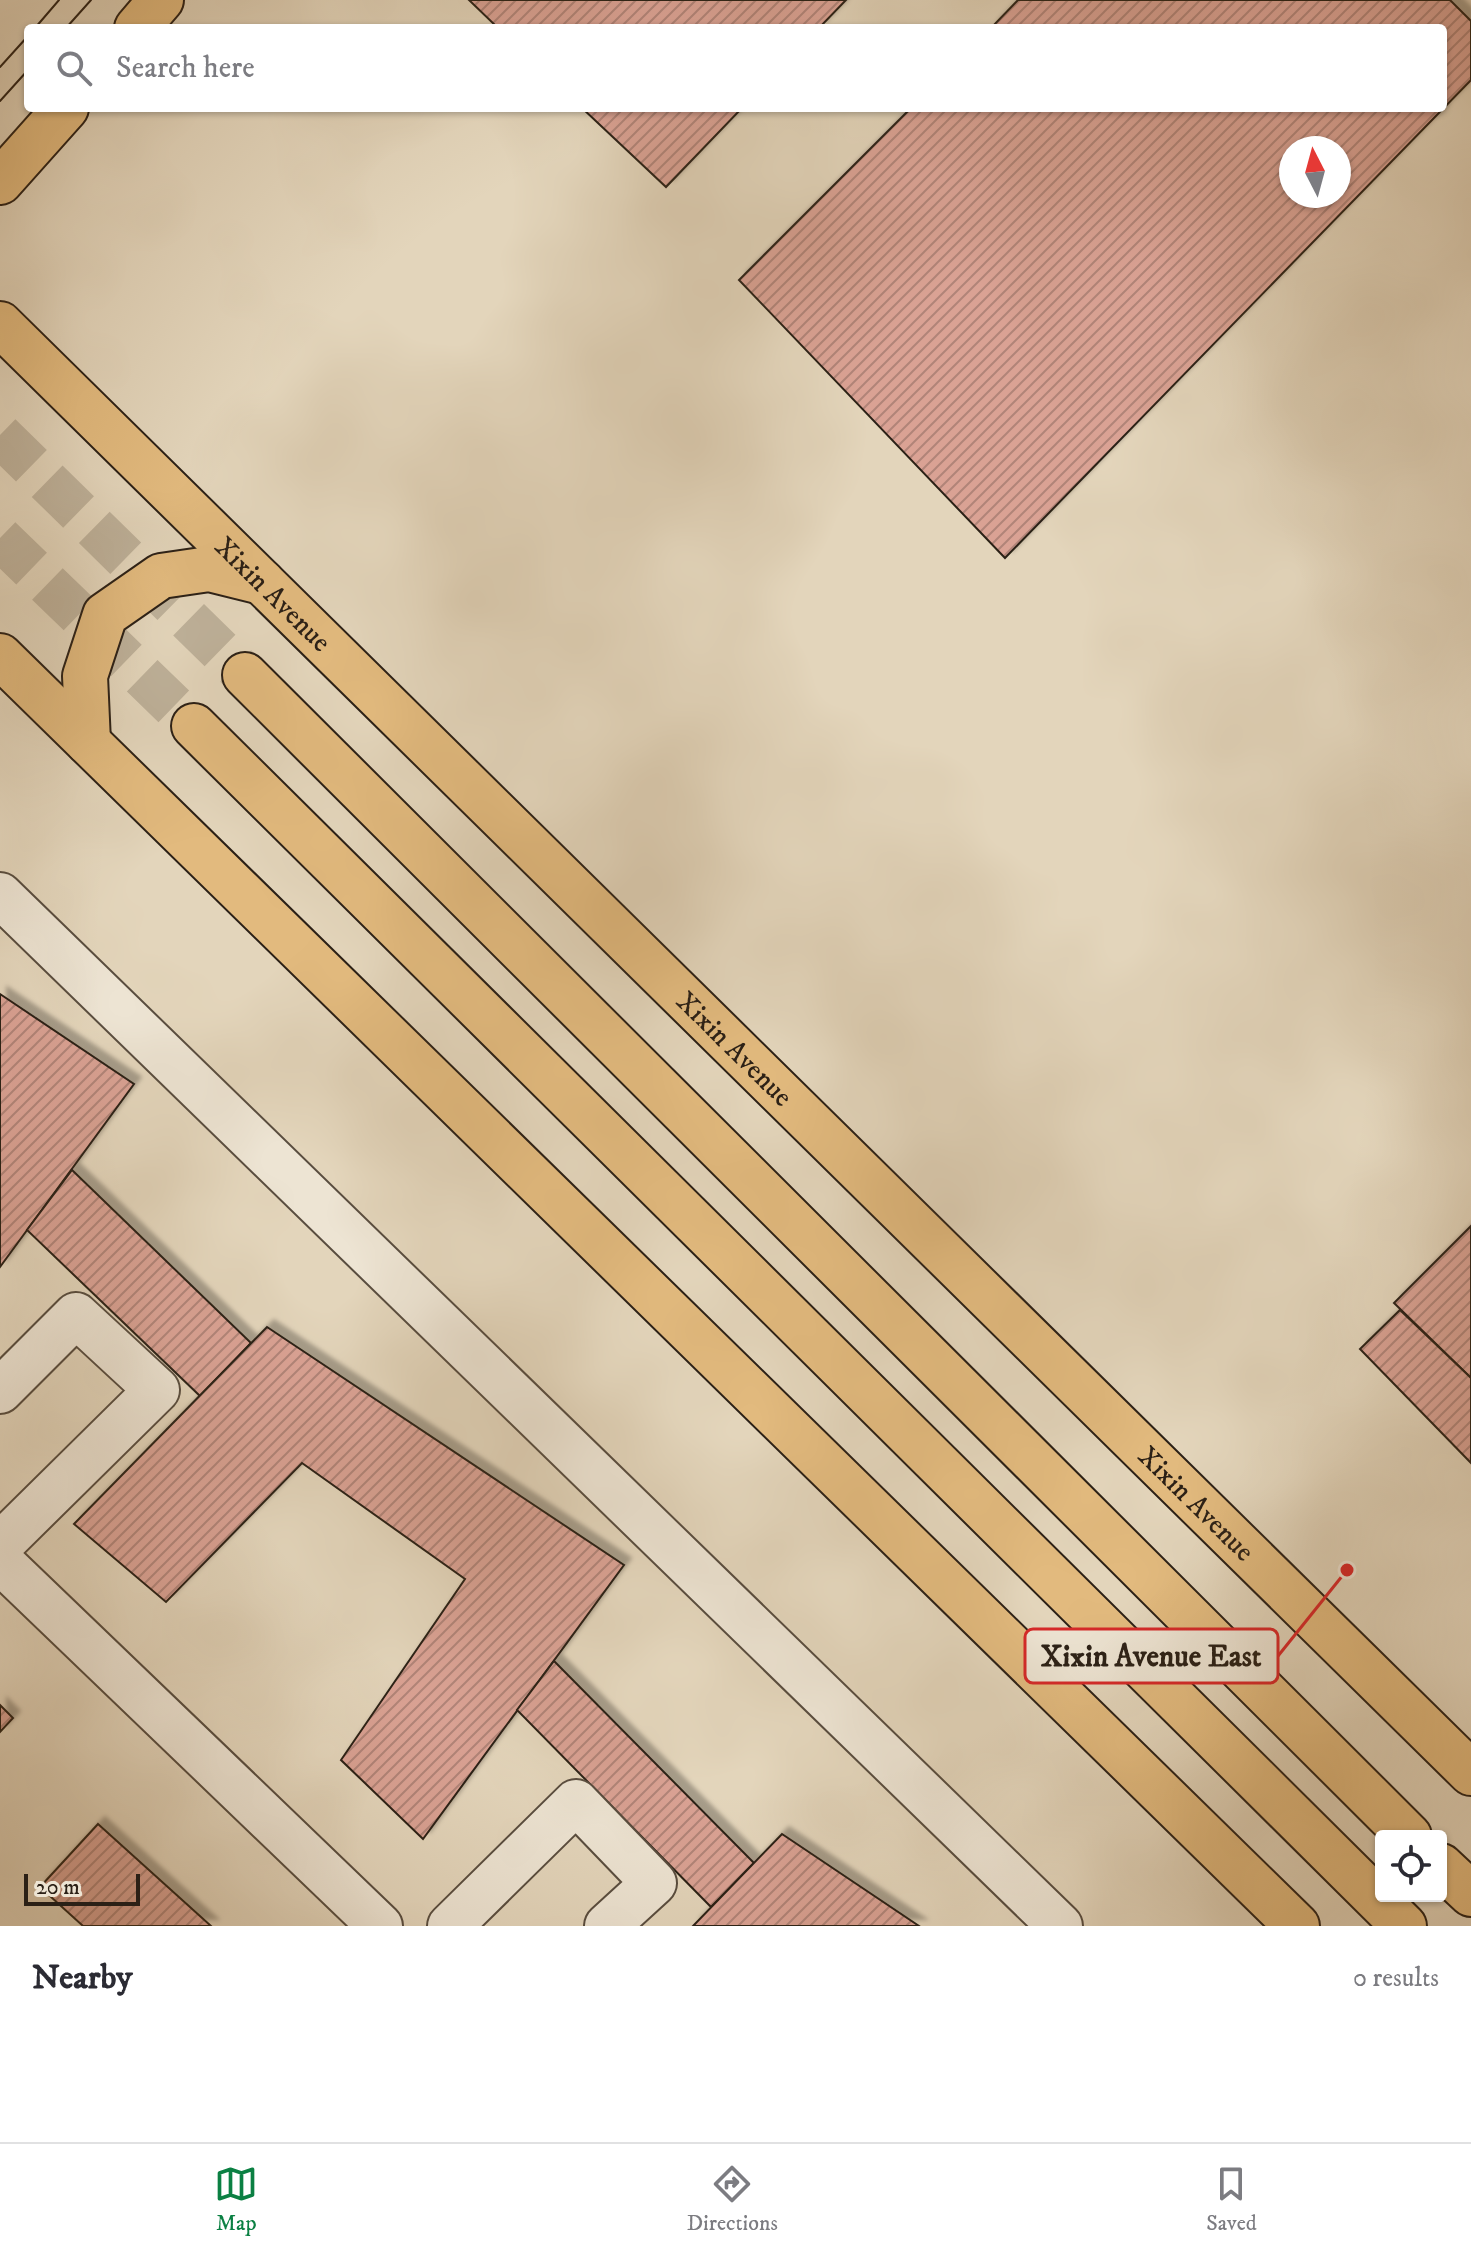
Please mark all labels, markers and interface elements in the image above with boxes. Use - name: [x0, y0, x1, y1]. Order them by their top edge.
- search box: [24, 24, 1447, 112]
- icon: search: [52, 46, 96, 90]
- text: Search here: [116, 50, 255, 87]
- north arrow: [1279, 136, 1351, 208]
- street label: Xixin Avenue: [207, 529, 338, 660]
- street label: Xixin Avenue: [668, 984, 800, 1114]
- street label: Xixin Avenue: [1130, 1439, 1261, 1569]
- callout: Xixin Avenue East: [1025, 1629, 1278, 1683]
- text: Xixin Avenue East: [1041, 1639, 1262, 1676]
- map controls: [1375, 1830, 1447, 1902]
- button: locate: [1375, 1830, 1447, 1902]
- scale bar: [24, 1870, 140, 1906]
- text: 20 m: [36, 1874, 80, 1901]
- text: Nearby: [32, 1957, 133, 1999]
- text: 0 results: [1353, 1962, 1439, 1995]
- tab: Map: [214, 2162, 258, 2237]
- tab: Directions: [687, 2162, 778, 2237]
- tab: Saved: [1206, 2162, 1257, 2237]

